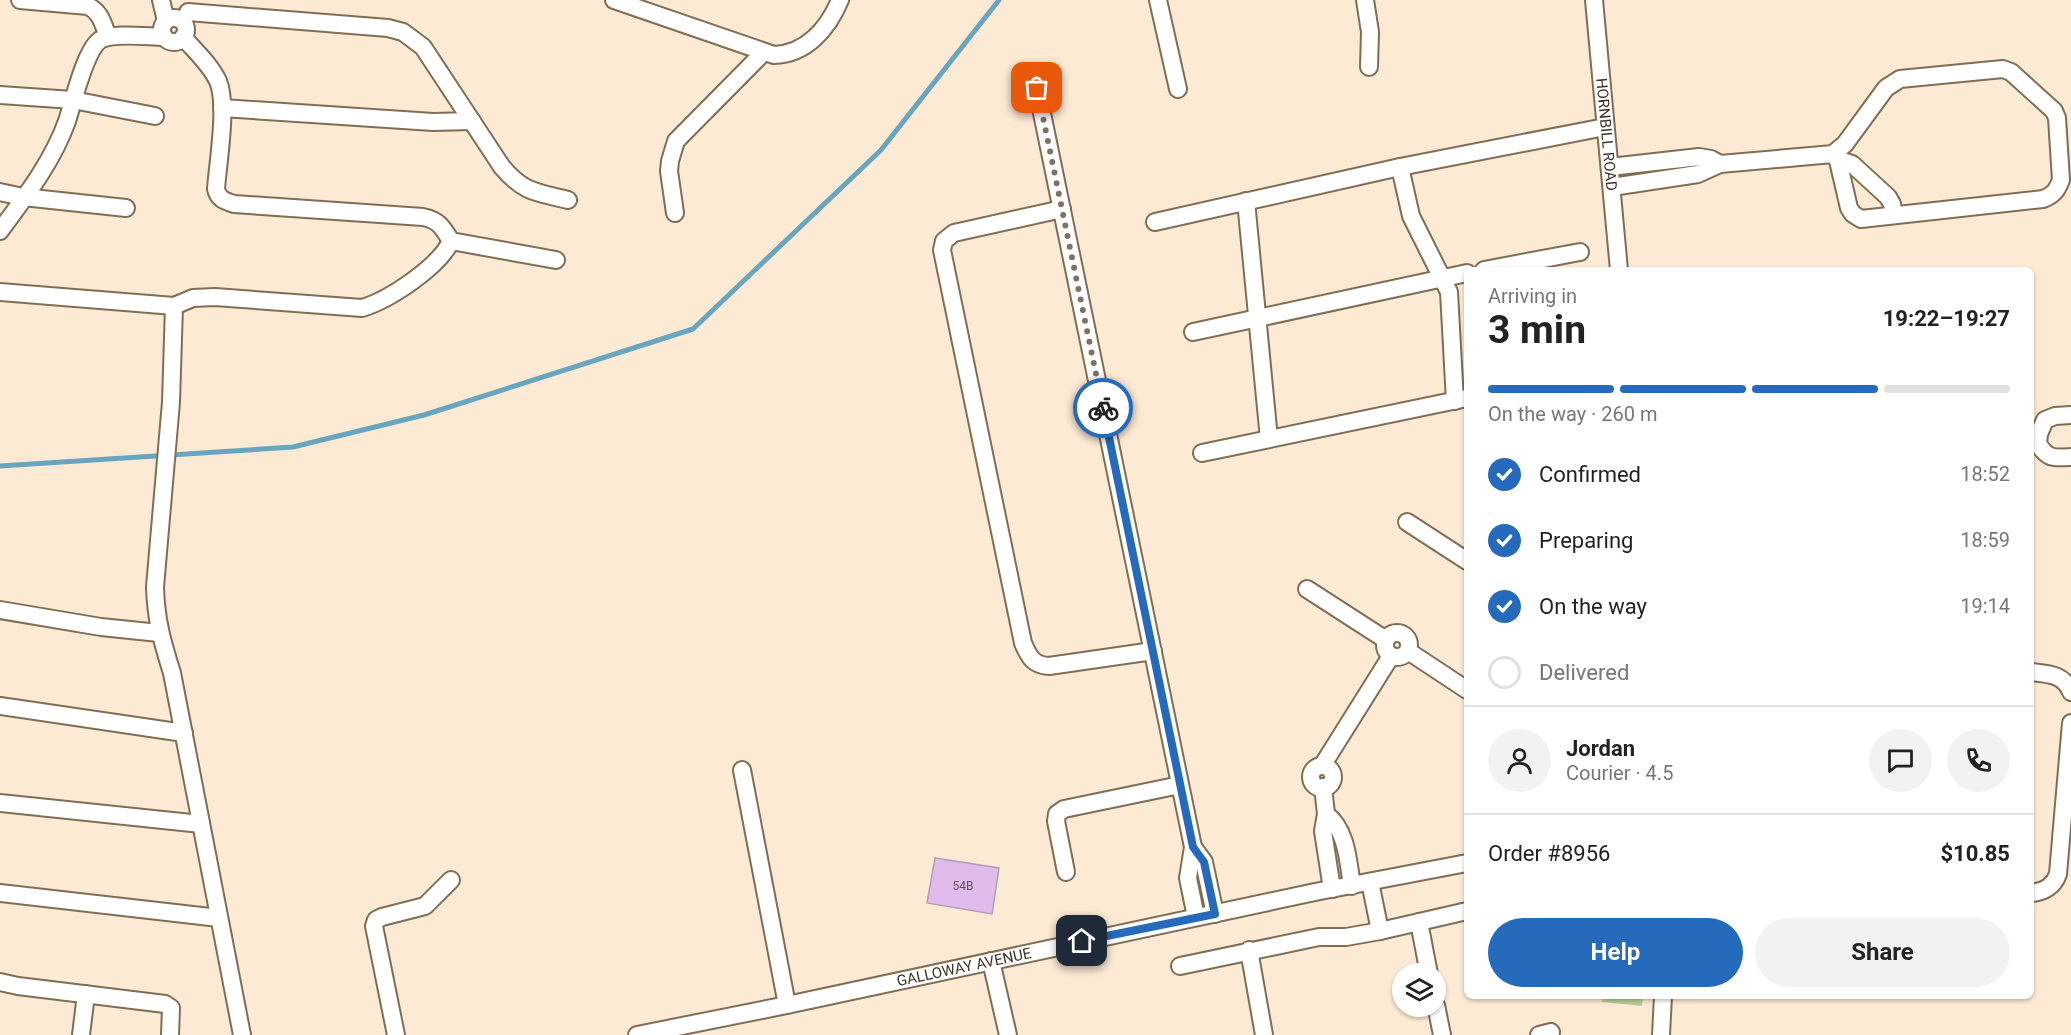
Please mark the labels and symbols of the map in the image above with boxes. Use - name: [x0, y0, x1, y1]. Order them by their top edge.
- pin: [1011, 62, 1062, 113]
- street label: HORNBILL ROAD: [1592, 77, 1621, 192]
- courier: [1073, 378, 1133, 438]
- house number: 54B: [953, 879, 973, 893]
- pin: [1056, 915, 1107, 966]
- street label: GALLOWAY AVENUE: [895, 944, 1033, 990]

